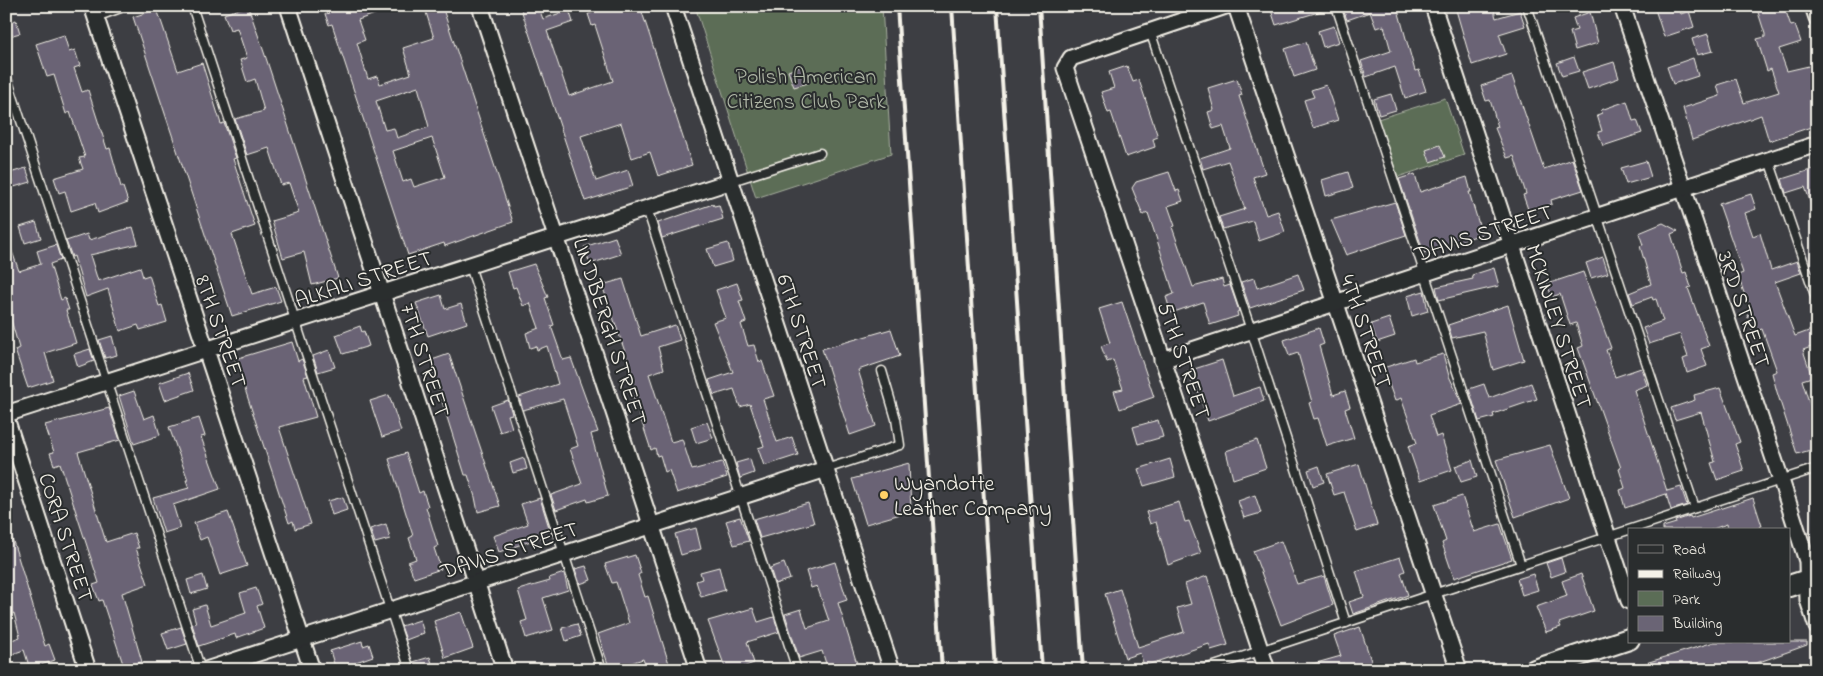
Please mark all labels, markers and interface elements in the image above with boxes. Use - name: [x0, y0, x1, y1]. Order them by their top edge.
- park label: Polish American Citizens Club Park: [726, 62, 886, 119]
- street label: DAVIS STREET: [1410, 197, 1557, 272]
- street label: LINDBERGH STREET: [563, 234, 654, 430]
- street label: MCKINLEY STREET: [1515, 240, 1599, 414]
- street label: ALKALI STREET: [291, 243, 437, 318]
- street label: 3RD STREET: [1707, 248, 1777, 373]
- street label: 8TH STREET: [185, 271, 254, 393]
- street label: 6TH STREET: [767, 271, 834, 394]
- street label: 4TH STREET: [1330, 271, 1399, 393]
- street label: 5TH STREET: [1147, 298, 1217, 424]
- street label: 7TH STREET: [390, 300, 457, 422]
- street label: CORA STREET: [28, 469, 100, 607]
- place label: Wyandotte Leather Company: [894, 469, 1051, 527]
- marker: Wyandotte Leather Company: [878, 489, 890, 501]
- street label: DAVIS STREET: [436, 514, 583, 589]
- legend: [1628, 528, 1790, 644]
- text: Road: [1673, 539, 1706, 561]
- text: Railway: [1673, 563, 1721, 586]
- text: Park: [1673, 589, 1701, 611]
- text: Building: [1672, 613, 1722, 636]

